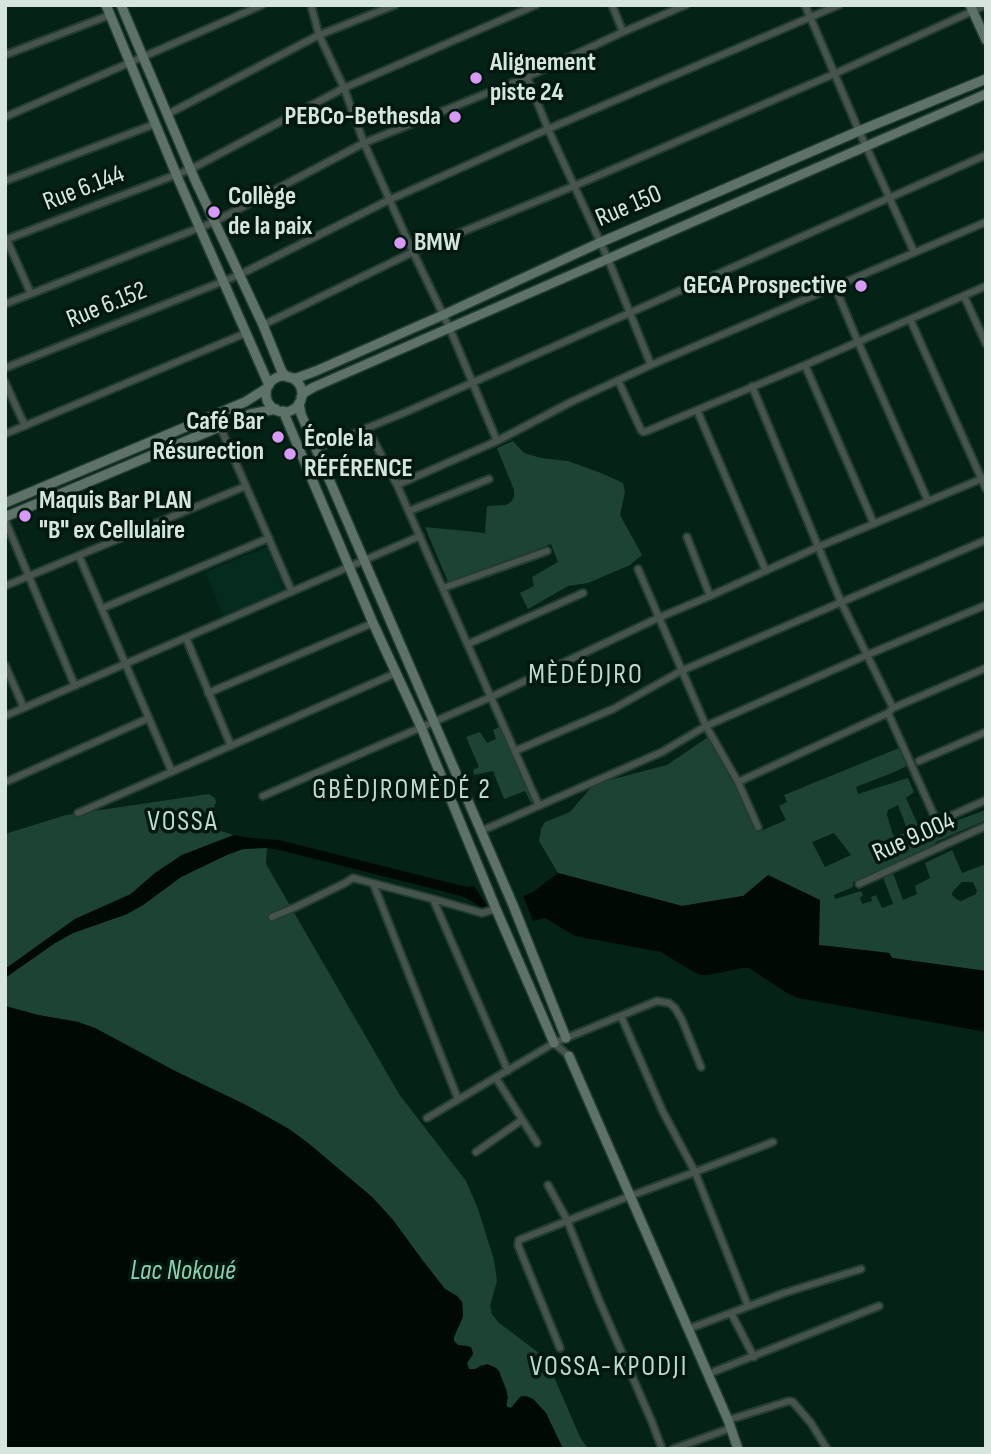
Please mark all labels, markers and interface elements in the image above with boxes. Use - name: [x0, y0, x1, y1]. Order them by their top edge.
- place label: Alignement piste 24: [490, 47, 596, 108]
- marker: Alignement piste 24: [468, 70, 484, 86]
- place label: PEBCo-Bethesda: [284, 101, 441, 133]
- marker: PEBCo-Bethesda: [447, 109, 463, 125]
- street label: Rue 6.144: [39, 159, 129, 219]
- street label: Rue 150: [591, 179, 667, 235]
- place label: Collège de la paix: [228, 181, 312, 242]
- marker: Collège de la paix: [206, 204, 222, 220]
- place label: BMW: [414, 227, 461, 259]
- marker: BMW: [392, 235, 408, 251]
- place label: GECA Prospective: [683, 270, 847, 302]
- street label: Rue 6.152: [62, 276, 152, 336]
- marker: GECA Prospective: [853, 278, 869, 294]
- place label: Café Bar Résurection: [153, 406, 264, 467]
- place label: École la RÉFÉRENCE: [304, 423, 413, 485]
- marker: Café Bar Résurection: [270, 429, 286, 445]
- marker: École la RÉFÉRENCE: [282, 446, 298, 462]
- place label: Maquis Bar PLAN "B" ex Cellulaire: [39, 485, 192, 546]
- marker: Maquis Bar PLAN "B" ex Cellulaire: [17, 508, 33, 524]
- district label: MÈDÉDJRO: [529, 659, 643, 693]
- district label: GBÈDJROMÈDÉ 2: [314, 774, 490, 808]
- district label: VOSSA: [148, 806, 218, 840]
- street label: Rue 9.004: [868, 806, 960, 870]
- water label: Lac Nokoué: [130, 1255, 236, 1289]
- district label: VOSSA-KPODJI: [531, 1351, 687, 1385]

